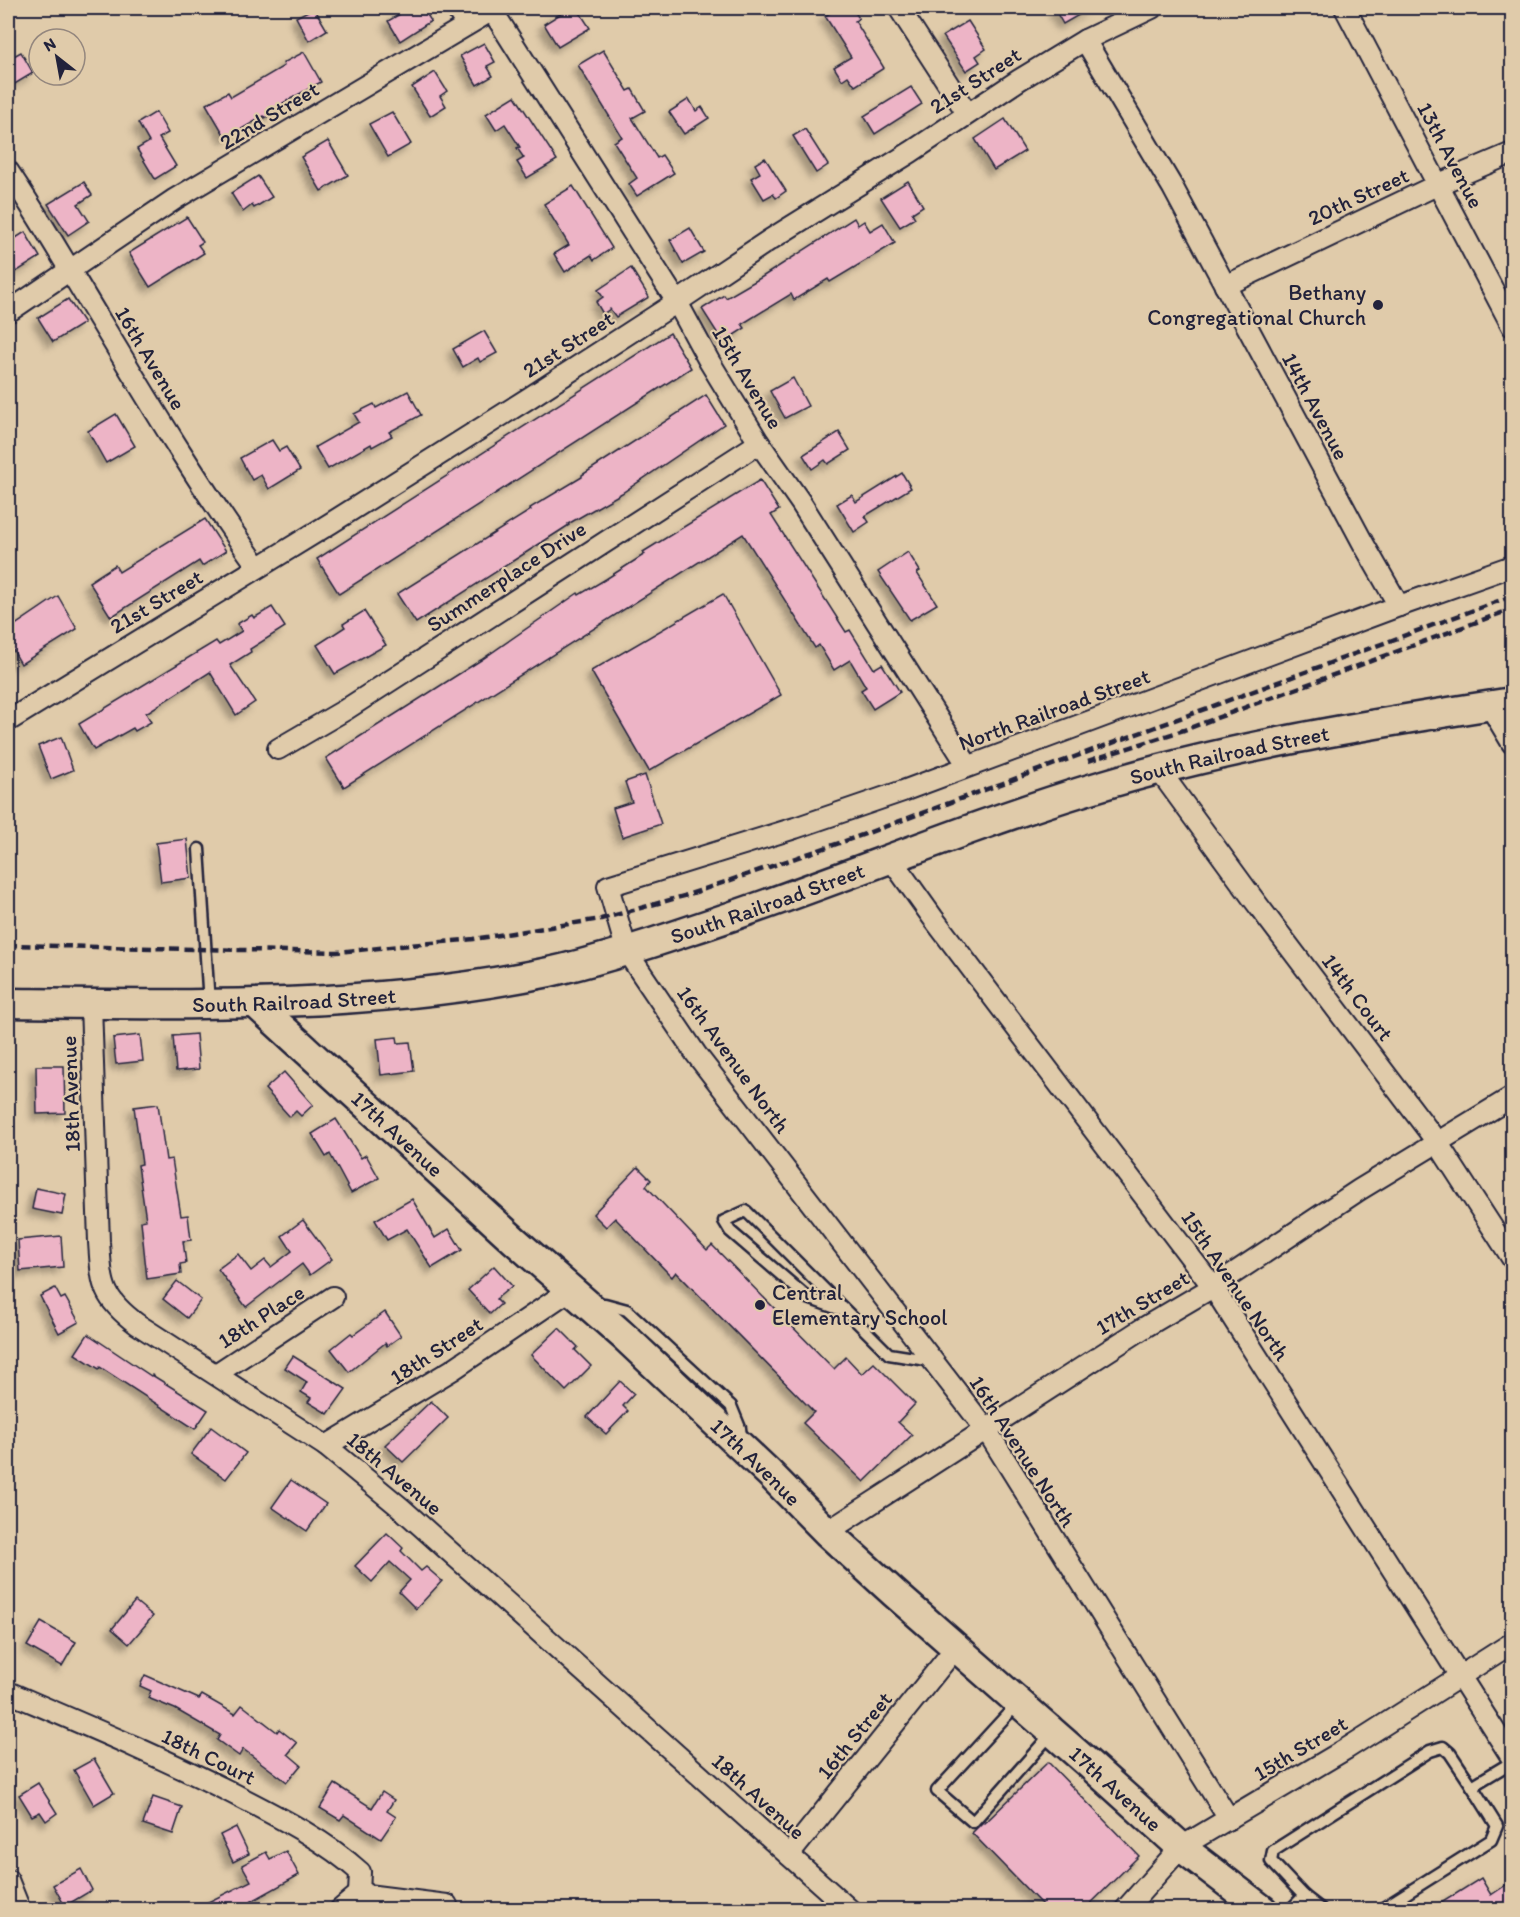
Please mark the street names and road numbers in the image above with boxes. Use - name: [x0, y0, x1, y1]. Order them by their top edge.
- street label: 21st Street: [925, 41, 1026, 120]
- street label: 22nd Street: [215, 75, 324, 156]
- street label: 13th Avenue: [1411, 97, 1490, 213]
- street label: 20th Street: [1304, 161, 1413, 232]
- street label: 16th Avenue: [109, 302, 192, 415]
- street label: 21st Street: [518, 305, 619, 384]
- street label: 15th Avenue: [706, 321, 789, 434]
- street label: 14th Avenue: [1276, 348, 1355, 465]
- street label: Summerplace Drive: [421, 515, 591, 638]
- street label: 21st Street: [105, 563, 207, 640]
- street label: North Railroad Street: [955, 662, 1154, 757]
- street label: South Railroad Street: [1127, 720, 1331, 791]
- street label: South Railroad Street: [667, 857, 868, 950]
- street label: 14th Court: [1316, 948, 1399, 1046]
- street label: 16th Avenue North: [671, 980, 796, 1138]
- street label: South Railroad Street: [192, 982, 397, 1018]
- street label: 18th Avenue: [55, 1035, 86, 1153]
- street label: 17th Avenue: [346, 1085, 449, 1183]
- street label: 15th Avenue North: [1175, 1205, 1296, 1366]
- street label: 17th Street: [1091, 1264, 1194, 1341]
- street label: 18th Place: [213, 1278, 310, 1354]
- street label: 18th Street: [385, 1310, 488, 1390]
- street label: 16th Avenue North: [963, 1370, 1082, 1532]
- street label: 17th Avenue: [705, 1412, 807, 1512]
- street label: 18th Avenue: [341, 1426, 448, 1521]
- street label: 16th Street: [811, 1686, 898, 1785]
- street label: 15th Street: [1248, 1710, 1352, 1787]
- street label: 18th Court: [157, 1722, 260, 1791]
- street label: 17th Avenue: [1064, 1740, 1167, 1837]
- street label: 18th Avenue: [706, 1747, 811, 1845]

